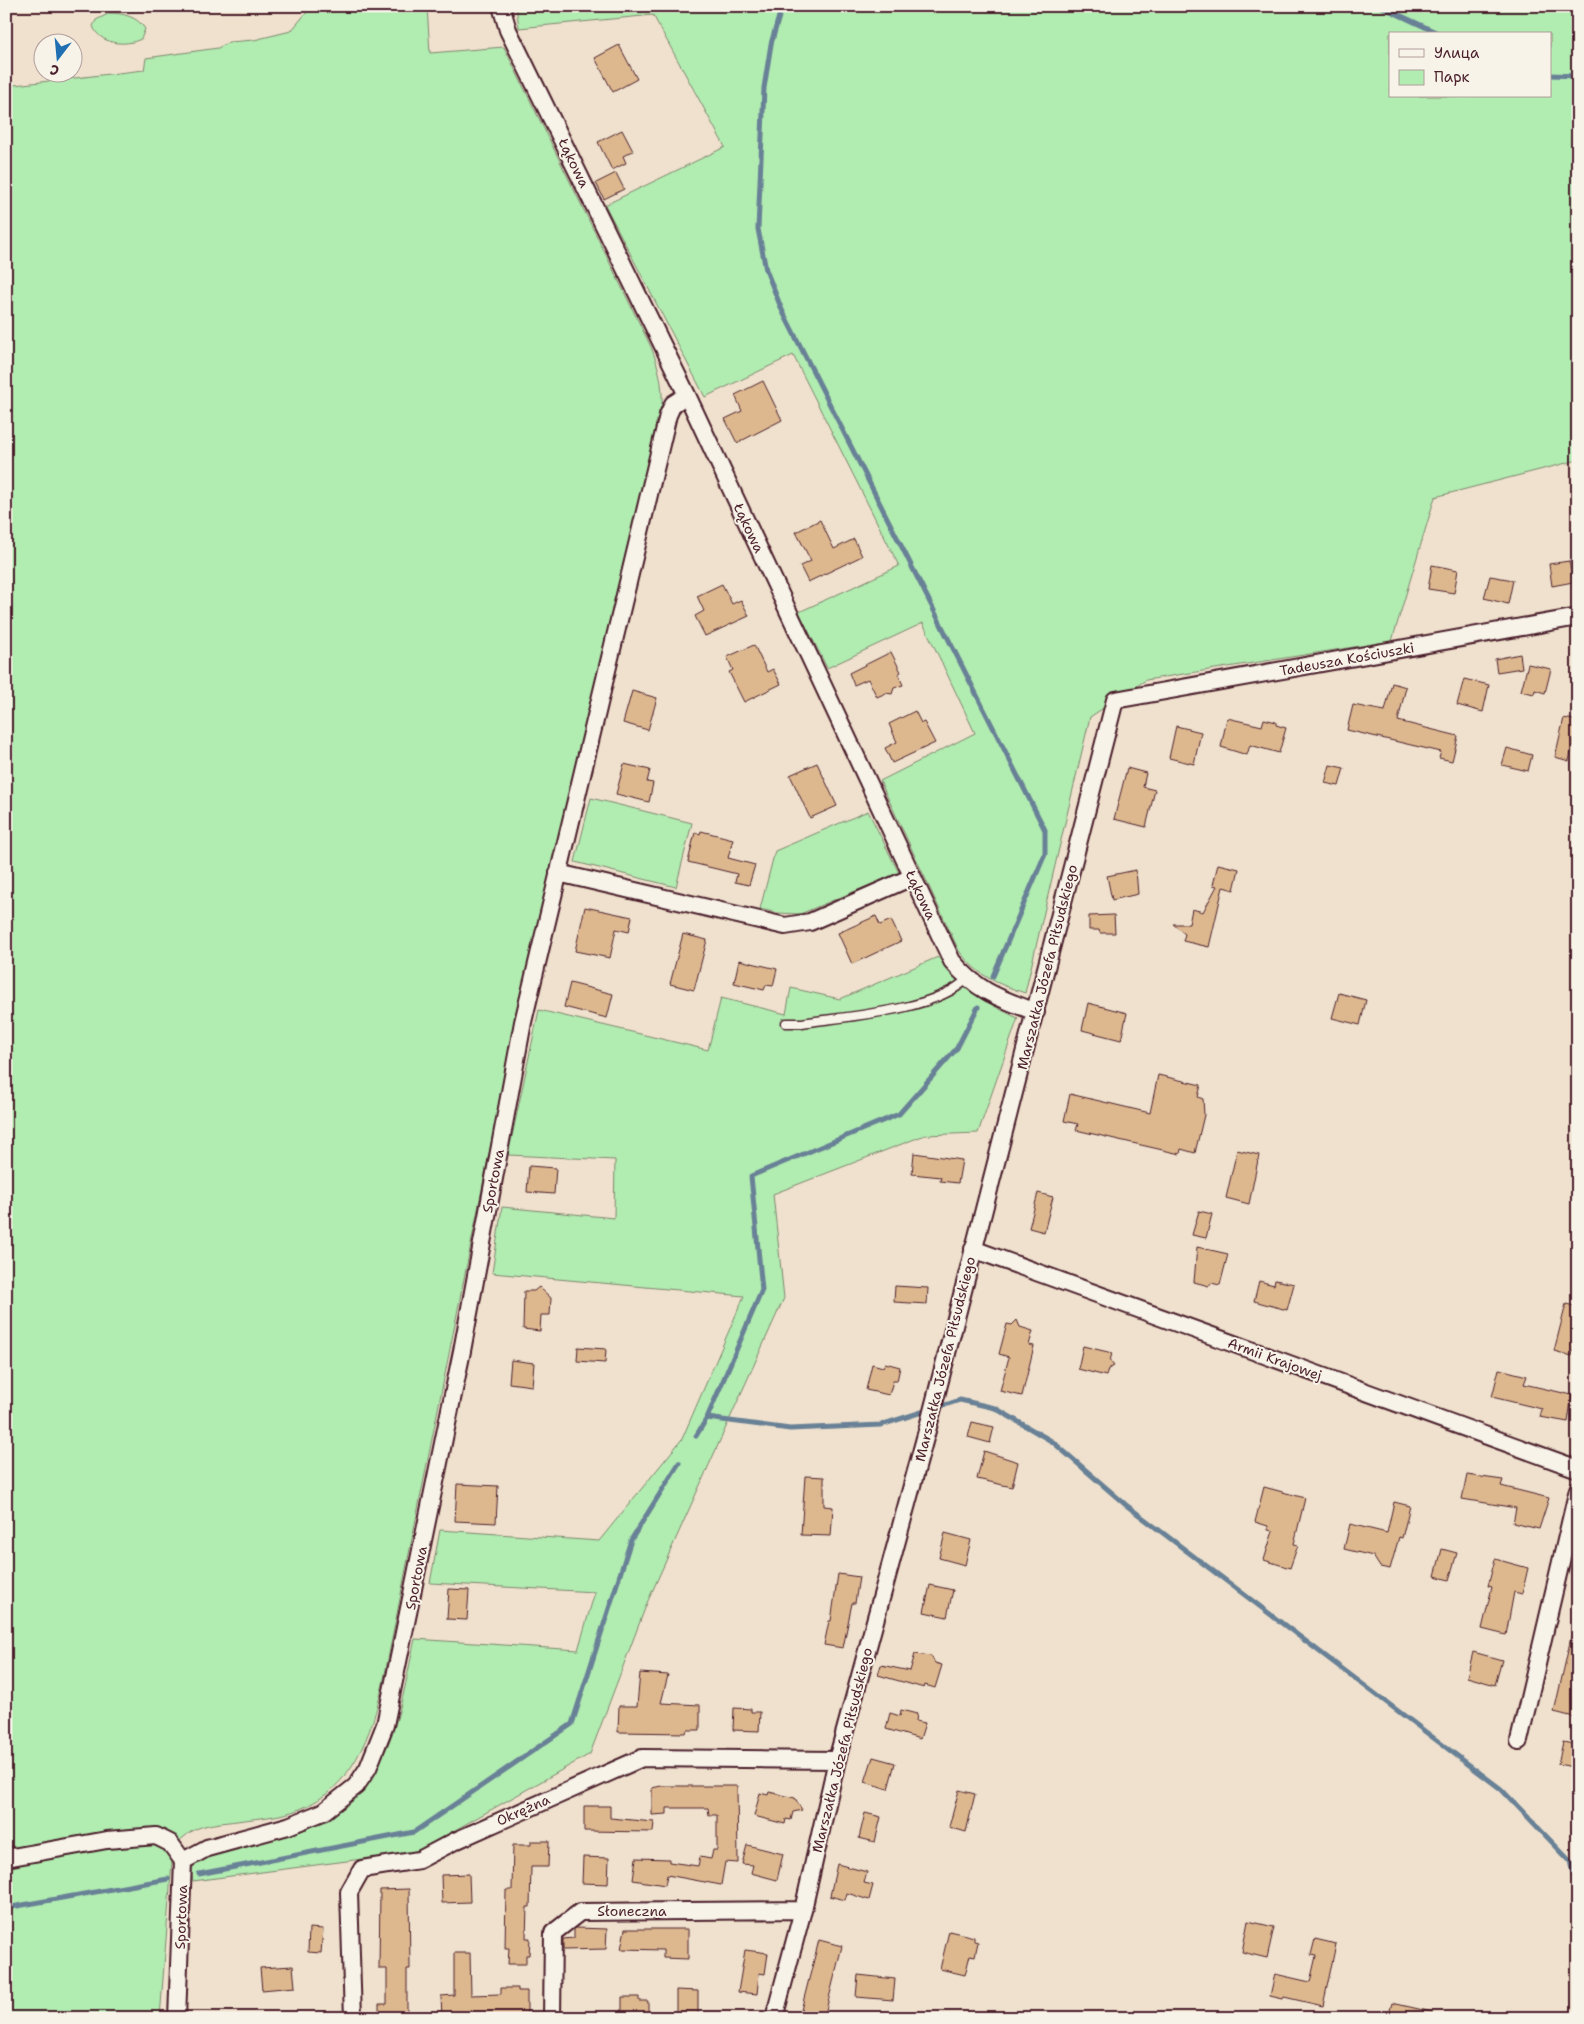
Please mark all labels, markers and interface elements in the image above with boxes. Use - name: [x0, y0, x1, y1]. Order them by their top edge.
- north arrow: [32, 32, 82, 82]
- legend: [1389, 32, 1552, 98]
- text: Улица: [1434, 43, 1480, 63]
- text: С: [48, 61, 61, 80]
- text: Парк: [1434, 67, 1470, 87]
- street label: Łąkowa: [554, 135, 594, 191]
- street label: Łąkowa: [729, 499, 768, 556]
- street label: Tadeusza Kościuszki: [1278, 638, 1416, 680]
- street label: Marszałka Józefa Piłsudskiego: [1013, 863, 1081, 1071]
- street label: Łąkowa: [901, 866, 940, 923]
- street label: Sportowa: [478, 1147, 508, 1214]
- street label: Marszałka Józefa Piłsudskiego: [911, 1255, 979, 1463]
- street label: Armii Krajowej: [1225, 1334, 1325, 1384]
- street label: Sportowa: [401, 1544, 431, 1611]
- street label: Marszałka Józefa Piłsudskiego: [808, 1646, 876, 1854]
- street label: Okrężna: [493, 1790, 553, 1830]
- street label: Sportowa: [171, 1884, 191, 1950]
- street label: Słoneczna: [597, 1902, 667, 1920]

